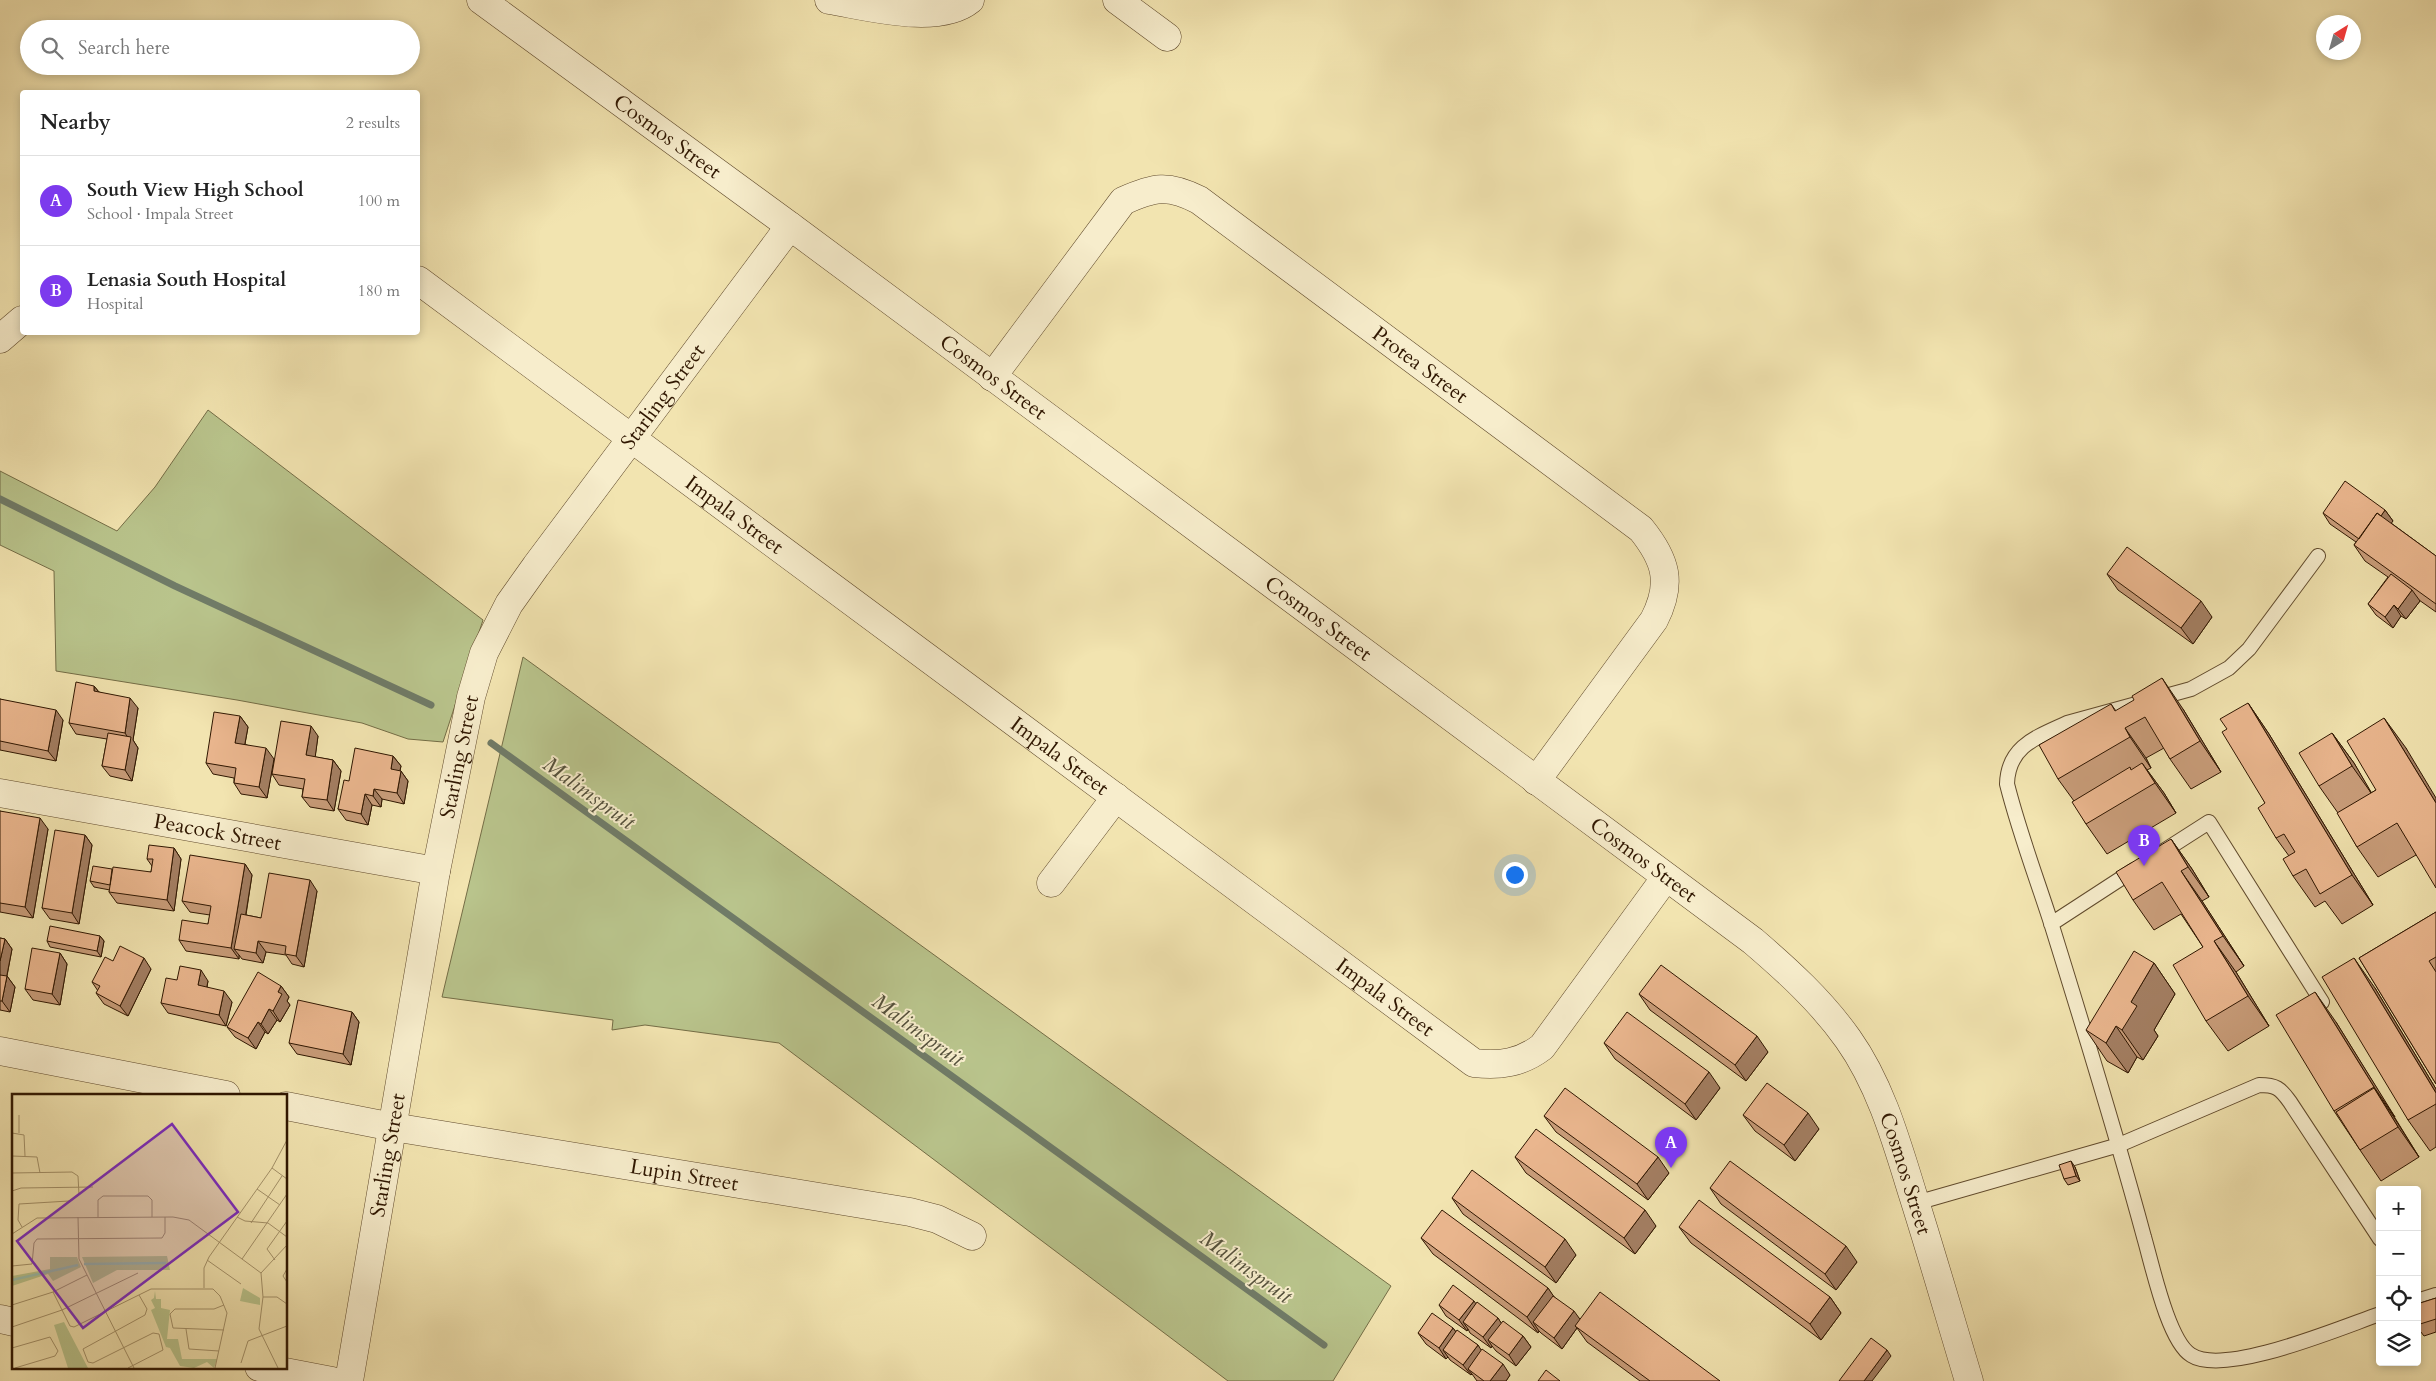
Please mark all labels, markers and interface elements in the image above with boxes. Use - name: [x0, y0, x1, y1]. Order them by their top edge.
- north arrow: [2316, 15, 2361, 60]
- search box: [20, 20, 420, 75]
- icon: search: [38, 34, 66, 62]
- text: Search here: [78, 35, 170, 61]
- street label: Cosmos Street: [608, 87, 727, 186]
- text: Nearby: [40, 108, 111, 137]
- text: 2 results: [346, 112, 400, 134]
- text: South View High School: [87, 177, 303, 203]
- text: A: [50, 190, 62, 212]
- text: 100 m: [358, 190, 400, 212]
- text: School · Impala Street: [87, 203, 233, 225]
- text: Lenasia South Hospital: [87, 267, 286, 293]
- text: B: [50, 280, 62, 302]
- text: 180 m: [358, 280, 400, 302]
- text: Hospital: [87, 293, 143, 315]
- street label: Protea Street: [1366, 319, 1474, 410]
- street label: Cosmos Street: [934, 327, 1053, 427]
- street label: Starling Street: [614, 337, 712, 455]
- street label: Impala Street: [679, 469, 790, 561]
- street label: Cosmos Street: [1259, 569, 1378, 668]
- street label: Starling Street: [432, 692, 486, 821]
- street label: Impala Street: [1005, 710, 1115, 802]
- water label: Malimspruit: [537, 749, 642, 837]
- street label: Peacock Street: [151, 806, 284, 858]
- street label: Cosmos Street: [1584, 810, 1703, 909]
- pin: B: [2128, 825, 2160, 866]
- your location: [1502, 862, 1528, 888]
- street label: Impala Street: [1330, 951, 1441, 1043]
- water label: Malimspruit: [866, 986, 971, 1074]
- street label: Starling Street: [363, 1091, 412, 1219]
- inset map: [12, 1094, 288, 1368]
- street label: Cosmos Street: [1873, 1108, 1939, 1238]
- pin: A: [1655, 1127, 1687, 1168]
- street label: Lupin Street: [628, 1152, 741, 1198]
- map controls: [2376, 1186, 2421, 1366]
- button: +: [2376, 1186, 2421, 1231]
- water label: Malimspruit: [1194, 1223, 1299, 1311]
- button: −: [2376, 1231, 2421, 1276]
- button: locate: [2376, 1276, 2421, 1321]
- button: layers: [2376, 1321, 2421, 1366]

